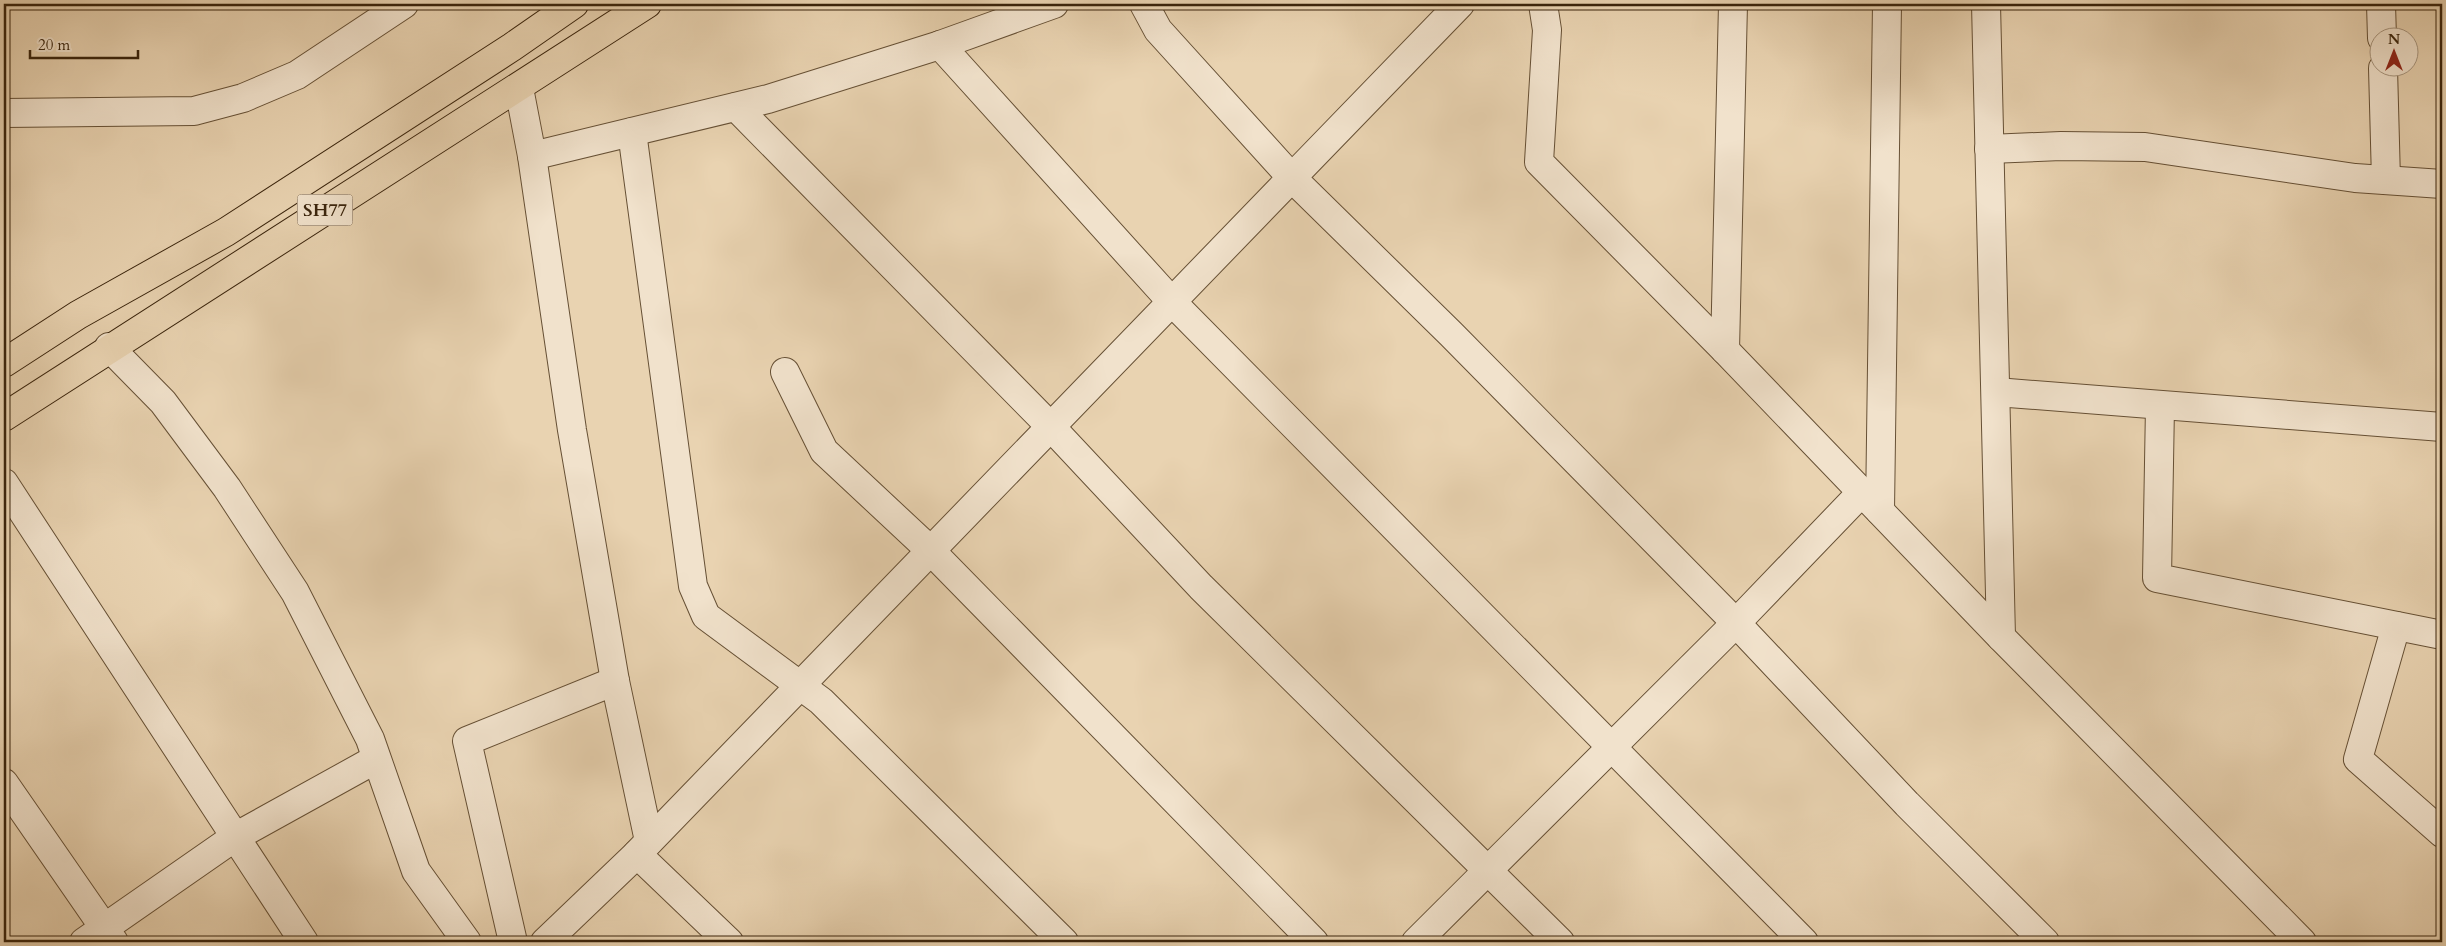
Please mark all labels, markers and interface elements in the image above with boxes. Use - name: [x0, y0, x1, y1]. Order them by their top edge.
- scale bar: [30, 28, 138, 60]
- north arrow: [2368, 28, 2418, 78]
- text: N: [2388, 30, 2400, 49]
- text: 20 m: [38, 35, 70, 55]
- road number: SH77: [298, 194, 352, 226]

